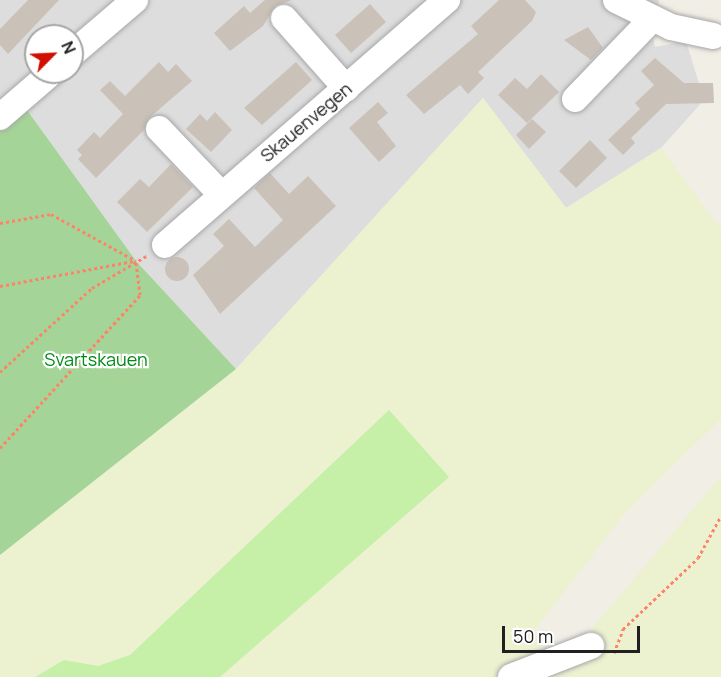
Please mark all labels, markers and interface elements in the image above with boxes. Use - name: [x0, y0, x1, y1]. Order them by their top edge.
- north arrow: [24, 24, 84, 84]
- text: N: [56, 38, 81, 57]
- street label: Skauenvegen: [256, 78, 356, 166]
- park label: Svartskauen: [44, 348, 148, 370]
- scale bar: [505, 614, 643, 652]
- text: 50 m: [513, 624, 553, 648]

